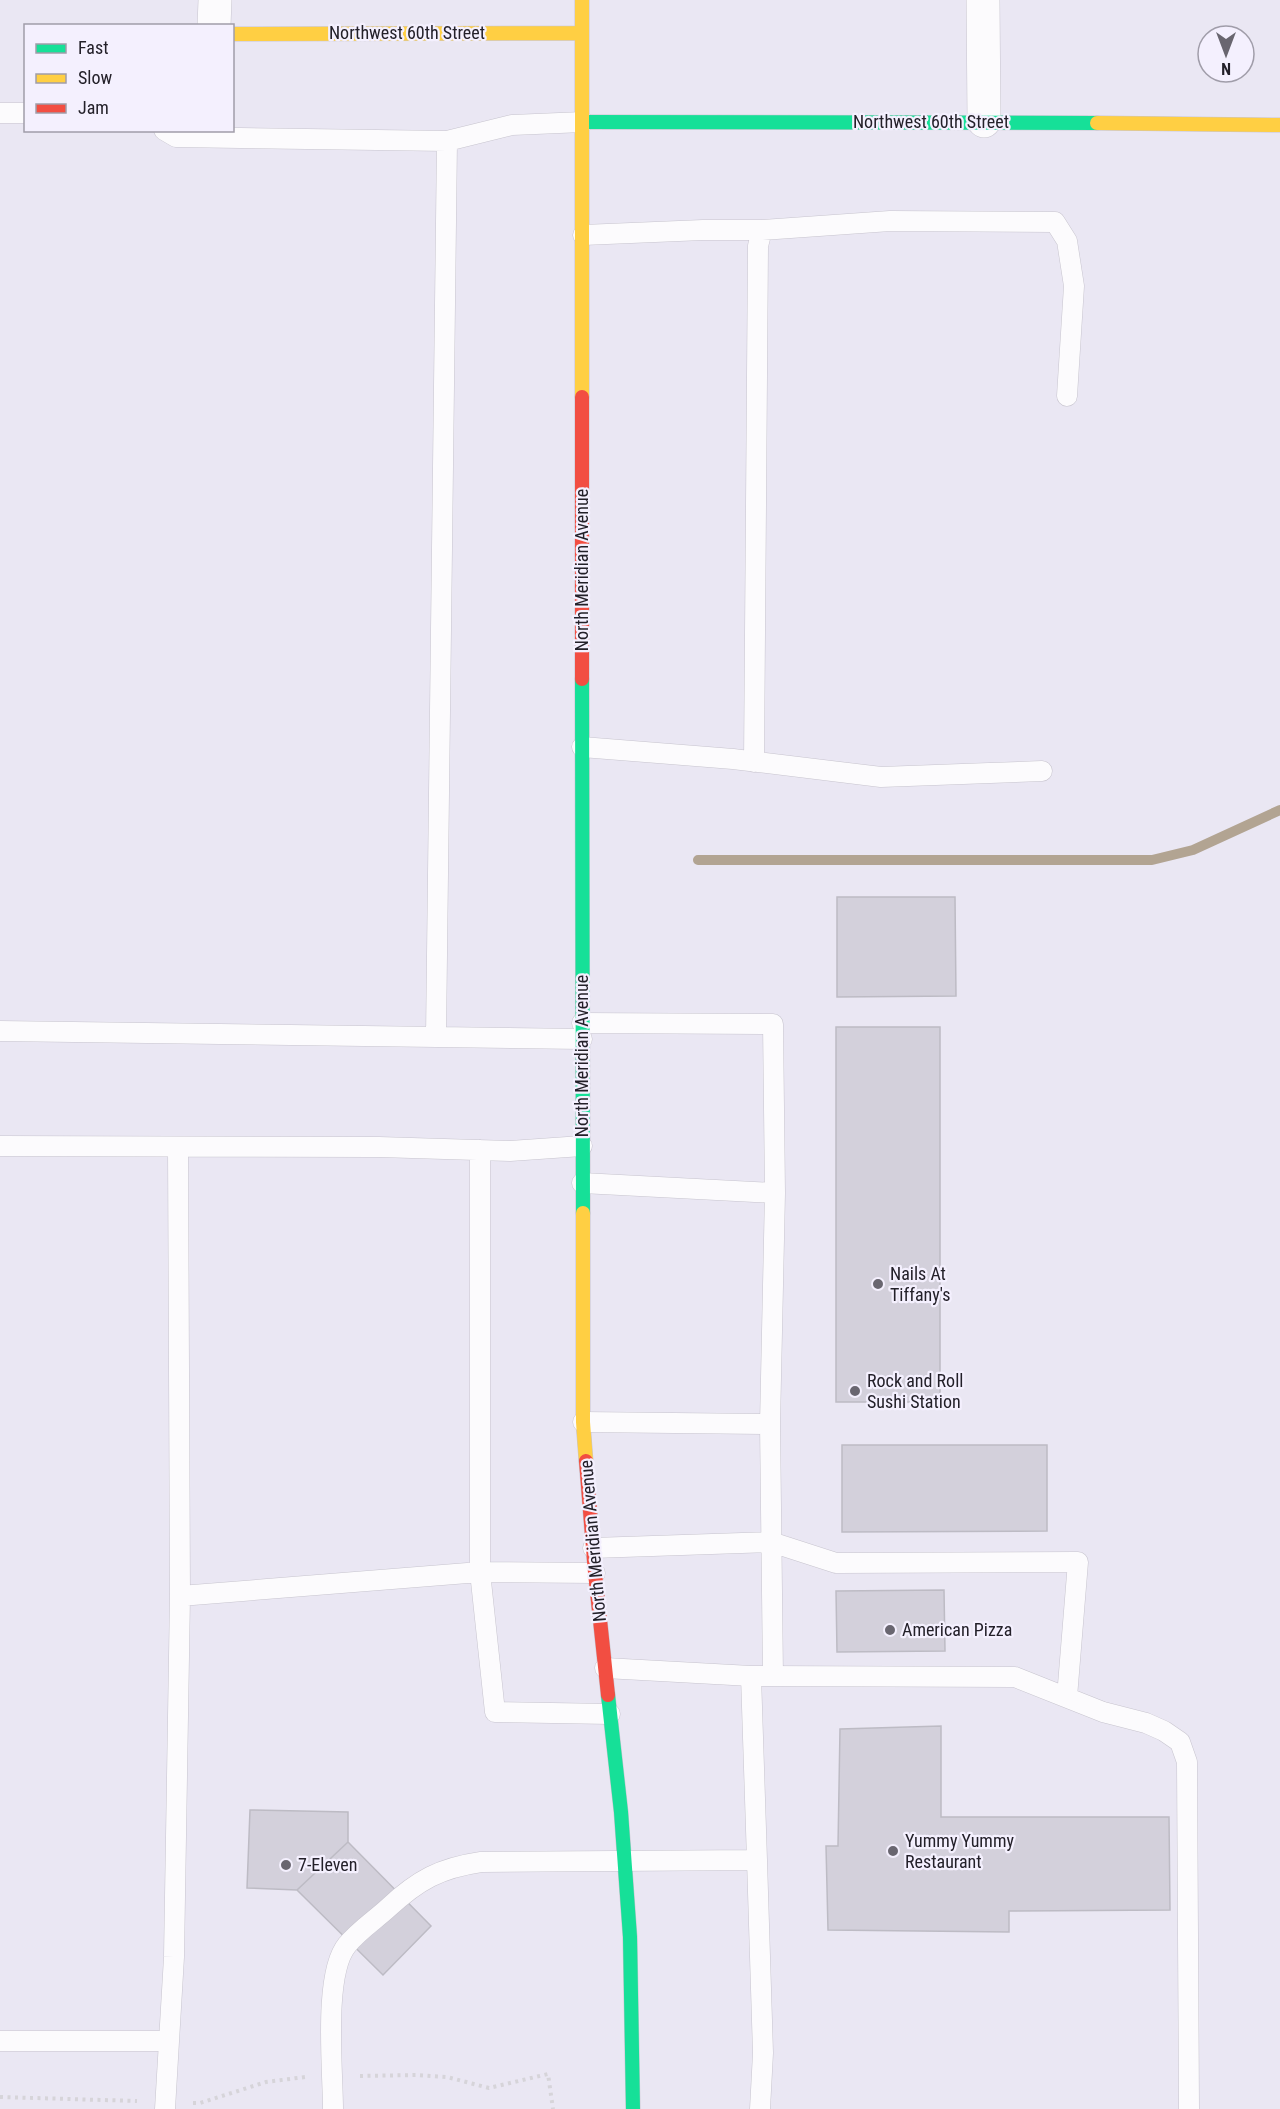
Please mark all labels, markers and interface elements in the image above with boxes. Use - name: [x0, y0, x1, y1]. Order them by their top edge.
- street label: Northwest 60th Street: [329, 22, 485, 43]
- legend: [24, 24, 234, 132]
- north arrow: [1196, 24, 1256, 84]
- text: Fast: [78, 37, 109, 58]
- text: N: [1221, 59, 1231, 78]
- text: Slow: [78, 67, 113, 88]
- text: Jam: [78, 97, 109, 118]
- street label: Northwest 60th Street: [853, 111, 1009, 132]
- street label: North Meridian Avenue: [571, 489, 592, 651]
- street label: North Meridian Avenue: [571, 975, 592, 1137]
- place label: Nails At Tiffany's: [890, 1263, 951, 1305]
- marker: Nails At Tiffany's: [871, 1277, 885, 1291]
- place label: Rock and Roll Sushi Station: [867, 1370, 963, 1412]
- marker: Rock and Roll Sushi Station: [848, 1384, 862, 1398]
- street label: North Meridian Avenue: [575, 1459, 610, 1623]
- place label: American Pizza: [902, 1619, 1012, 1640]
- marker: American Pizza: [883, 1623, 897, 1637]
- place label: Yummy Yummy Restaurant: [905, 1830, 1014, 1872]
- marker: Yummy Yummy Restaurant: [886, 1844, 900, 1858]
- place label: 7-Eleven: [298, 1854, 358, 1875]
- marker: 7-Eleven: [279, 1858, 293, 1872]

